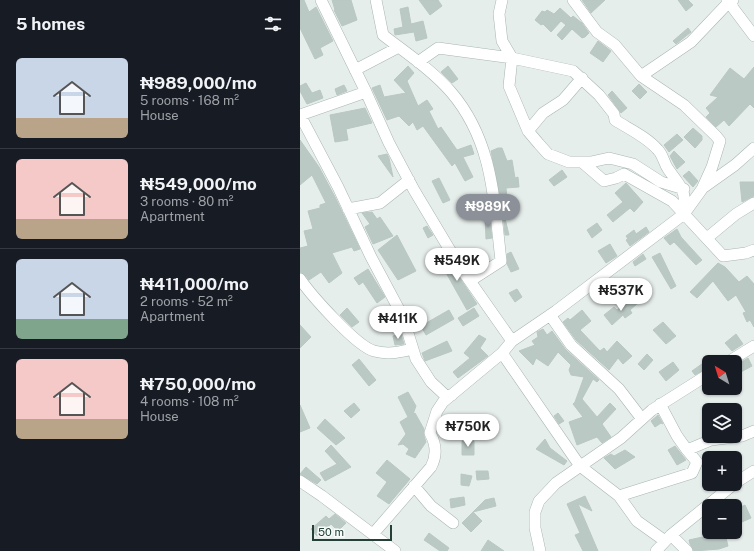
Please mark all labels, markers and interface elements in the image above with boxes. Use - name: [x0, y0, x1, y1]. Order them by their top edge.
- icon: filters: [262, 13, 284, 35]
- text: 5 homes: [16, 14, 85, 34]
- text: ₦989,000/mo: [140, 73, 257, 93]
- icon: home: [48, 74, 96, 122]
- text: 5 rooms · 168 m²: [140, 93, 239, 108]
- text: House: [140, 108, 179, 123]
- text: ₦549,000/mo: [140, 174, 257, 194]
- icon: home: [48, 175, 96, 223]
- text: 3 rooms · 80 m²: [140, 194, 233, 209]
- pin: ₦989K: [460, 194, 516, 228]
- text: ₦989K: [465, 199, 511, 214]
- text: Apartment: [140, 209, 205, 224]
- pin: ₦549K: [429, 248, 485, 282]
- text: ₦549K: [434, 253, 480, 268]
- text: ₦411,000/mo: [140, 274, 249, 294]
- icon: home: [48, 275, 96, 323]
- pin: ₦537K: [593, 278, 649, 312]
- text: ₦537K: [598, 283, 644, 298]
- text: 2 rooms · 52 m²: [140, 294, 233, 309]
- pin: ₦411K: [370, 306, 426, 340]
- text: Apartment: [140, 309, 205, 324]
- text: ₦411K: [378, 311, 418, 326]
- north arrow: [702, 355, 742, 395]
- map controls: [702, 355, 742, 539]
- text: ₦750,000/mo: [140, 374, 256, 394]
- icon: home: [48, 375, 96, 423]
- text: 4 rooms · 108 m²: [140, 394, 239, 409]
- button: layers: [702, 403, 742, 443]
- text: House: [140, 409, 179, 424]
- pin: ₦750K: [440, 414, 496, 448]
- text: ₦750K: [445, 419, 491, 434]
- button: +: [702, 451, 742, 491]
- button: −: [702, 499, 742, 539]
- scale bar: [312, 523, 392, 542]
- text: 50 m: [318, 526, 344, 538]

